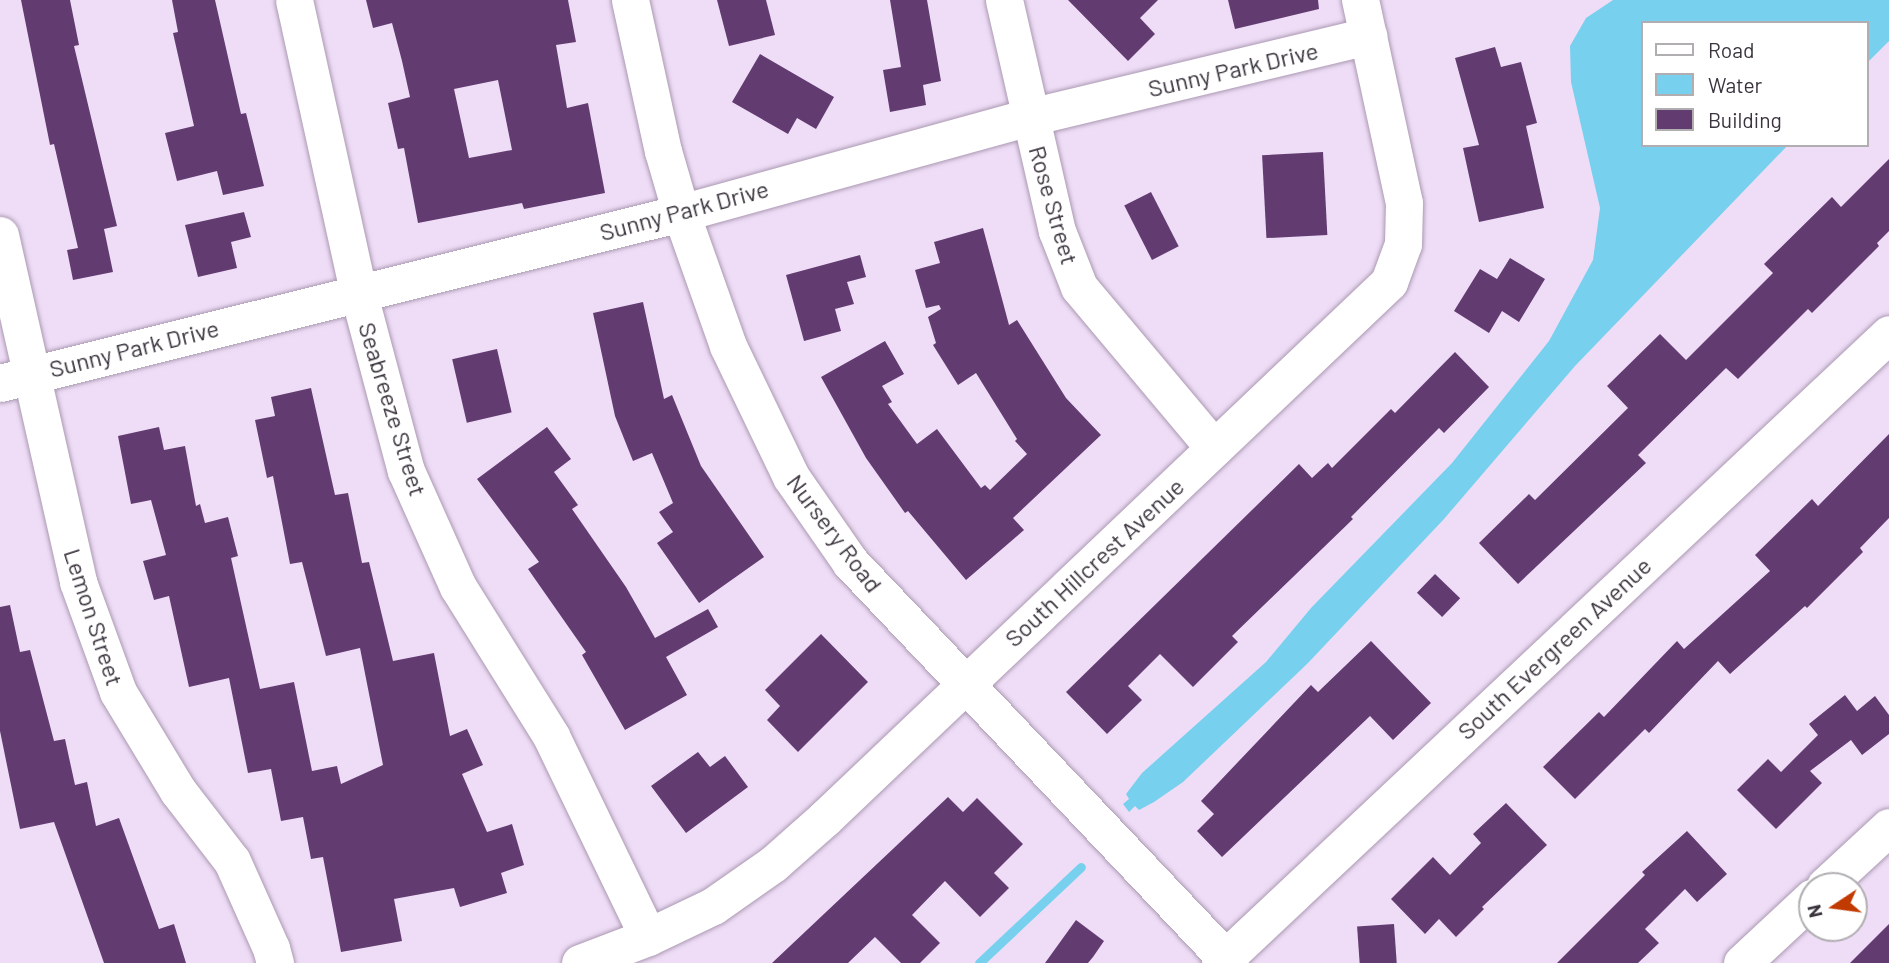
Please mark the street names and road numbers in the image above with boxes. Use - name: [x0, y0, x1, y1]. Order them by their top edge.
- street label: Sunny Park Drive: [1145, 35, 1321, 103]
- street label: Rose Street: [1023, 142, 1085, 268]
- street label: Sunny Park Drive: [596, 174, 772, 246]
- street label: Sunny Park Drive: [46, 313, 222, 383]
- street label: Seabreeze Street: [353, 319, 433, 499]
- street label: Nursery Road: [781, 468, 889, 598]
- street label: South Hillcrest Avenue: [999, 472, 1189, 652]
- street label: Lemon Street: [58, 545, 130, 689]
- street label: South Evergreen Avenue: [1451, 551, 1657, 745]

